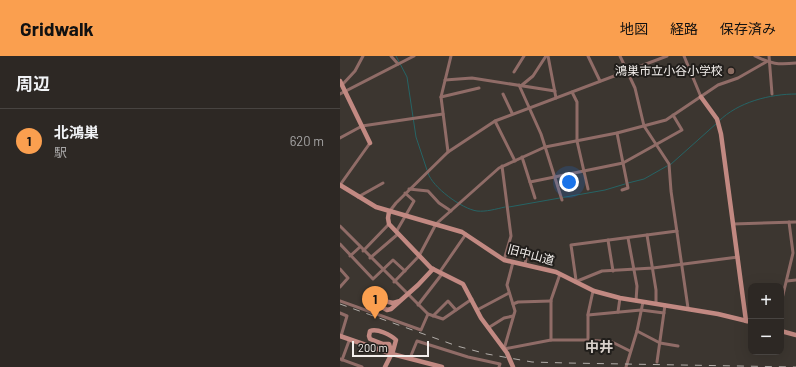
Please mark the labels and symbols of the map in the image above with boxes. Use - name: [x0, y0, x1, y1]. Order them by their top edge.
- place label: 鴻巣市立小谷小学校: [615, 63, 723, 77]
- marker: 鴻巣市立小谷小学校: [726, 66, 736, 76]
- your location: [559, 172, 579, 192]
- street label: 旧中山道: [506, 241, 556, 267]
- pin: 1: [362, 286, 388, 319]
- district label: 中井: [585, 338, 613, 355]
- scale bar: [352, 339, 429, 358]

